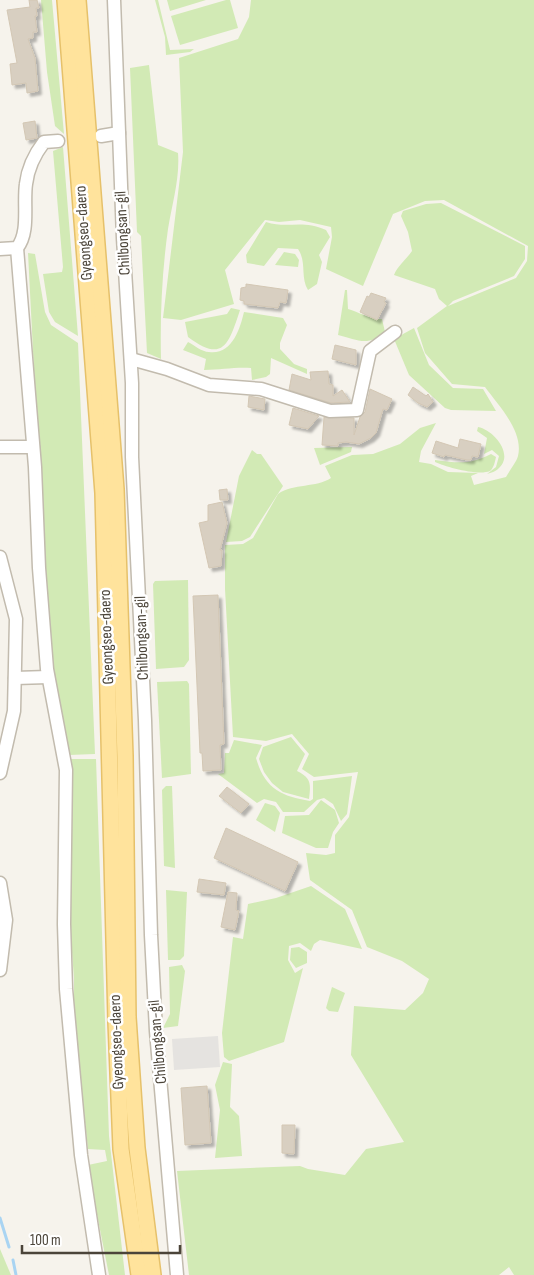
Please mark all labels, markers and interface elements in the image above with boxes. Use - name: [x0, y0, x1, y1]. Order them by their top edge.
- street label: Gyeongseo-daero: [71, 185, 97, 281]
- street label: Chilbongsan-gil: [111, 190, 135, 276]
- street label: Gyeongseo-daero: [96, 589, 118, 685]
- street label: Chilbongsan-gil: [131, 596, 153, 680]
- street label: Gyeongseo-daero: [106, 994, 128, 1090]
- street label: Chilbongsan-gil: [145, 999, 171, 1085]
- scale bar: [22, 1222, 180, 1254]
- text: 100 m: [30, 1231, 61, 1250]

